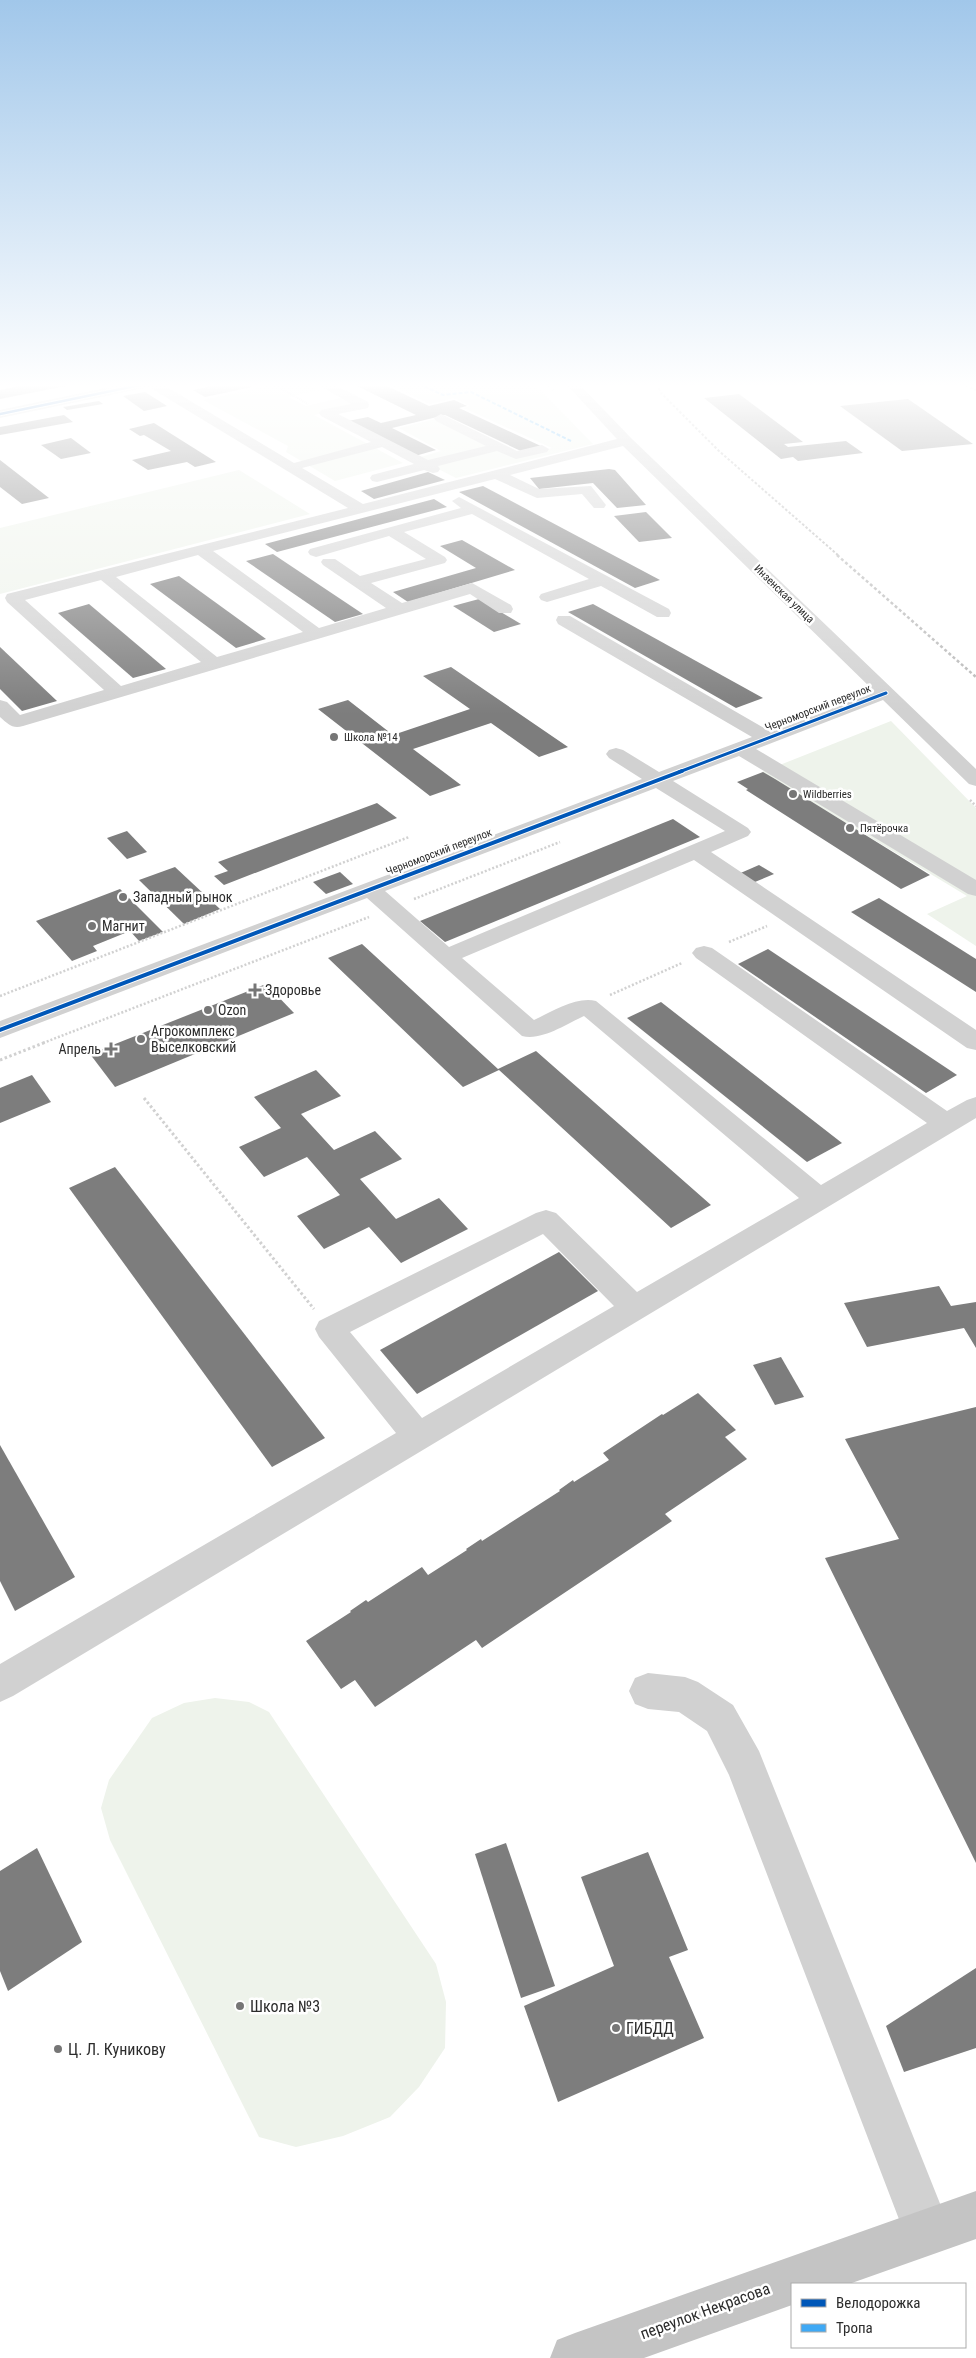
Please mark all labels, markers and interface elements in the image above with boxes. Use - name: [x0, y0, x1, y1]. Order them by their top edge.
- street label: Инзенская улица: [751, 562, 817, 626]
- street label: Черноморский переулок: [763, 682, 874, 734]
- marker: Школа №14: [328, 731, 340, 743]
- place label: Школа №14: [344, 731, 398, 744]
- marker: Wildberries: [787, 788, 799, 800]
- place label: Wildberries: [803, 788, 852, 801]
- marker: Пятёрочка: [844, 822, 856, 834]
- place label: Пятёрочка: [860, 822, 908, 835]
- street label: Черноморский переулок: [384, 826, 495, 878]
- place label: Западный рынок: [133, 889, 233, 905]
- marker: Западный рынок: [117, 891, 129, 903]
- place label: Магнит: [102, 918, 145, 934]
- marker: Магнит: [86, 920, 98, 932]
- place label: Здоровье: [265, 982, 321, 998]
- marker: Здоровье: [249, 984, 261, 996]
- place label: Ozon: [218, 1002, 246, 1018]
- marker: Ozon: [202, 1004, 214, 1016]
- place label: Агрокомплекс Выселковский: [151, 1023, 236, 1055]
- marker: Агрокомплекс Выселковский: [135, 1033, 147, 1045]
- place label: Апрель: [58, 1041, 101, 1057]
- marker: Апрель: [105, 1043, 117, 1055]
- place label: Школа №3: [250, 1997, 320, 2016]
- marker: Школа №3: [234, 2000, 246, 2012]
- place label: ГИБДД: [626, 2019, 674, 2038]
- marker: ГИБДД: [610, 2022, 622, 2034]
- place label: Ц. Л. Куникову: [68, 2040, 166, 2059]
- marker: Ц. Л. Куникову: [52, 2043, 64, 2055]
- street label: переулок Некрасова: [638, 2279, 772, 2343]
- legend: [791, 2283, 966, 2348]
- text: Велодорожка: [836, 2294, 921, 2312]
- text: Тропа: [836, 2319, 873, 2337]

